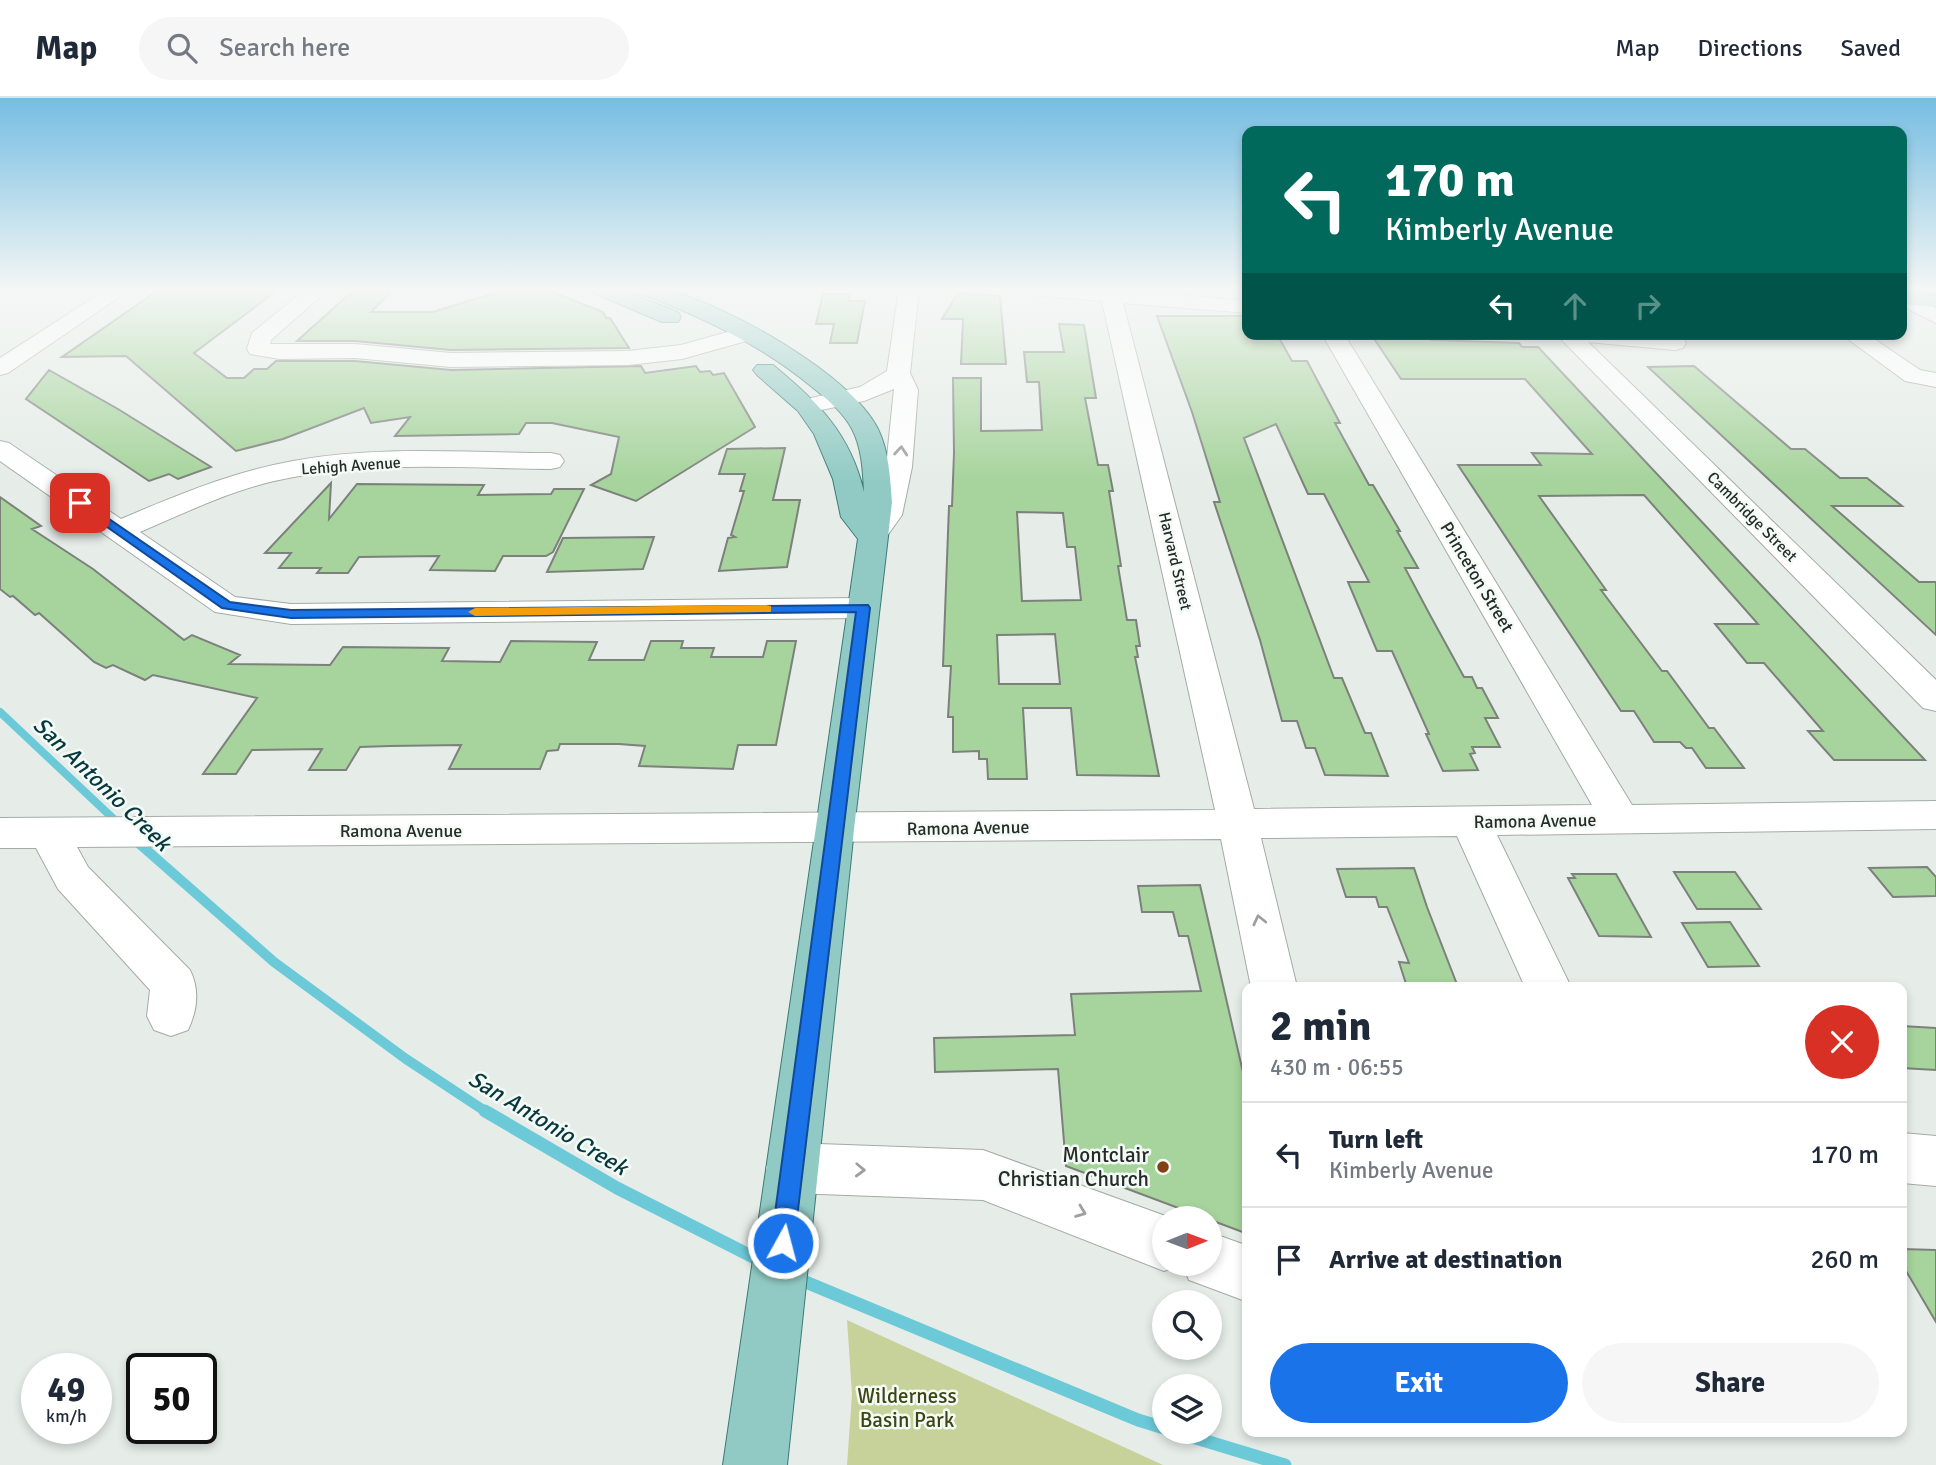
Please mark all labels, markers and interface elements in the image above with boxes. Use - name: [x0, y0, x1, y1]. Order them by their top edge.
- search box: [139, 17, 629, 80]
- text: Map: [35, 28, 97, 69]
- icon: search: [163, 29, 201, 67]
- text: Search here: [219, 32, 350, 64]
- text: Map: [1615, 33, 1660, 63]
- text: Directions: [1698, 33, 1803, 63]
- text: Saved: [1841, 33, 1901, 63]
- text: 170 m: [1385, 150, 1515, 210]
- icon: left: [1270, 154, 1361, 245]
- text: Kimberly Avenue: [1385, 210, 1614, 249]
- icon: left: [1483, 287, 1521, 325]
- icon: ahead: [1556, 287, 1594, 325]
- icon: right: [1629, 287, 1667, 325]
- one-way arrow: [893, 445, 908, 456]
- street label: Lehigh Avenue: [301, 453, 401, 479]
- street label: Cambridge Street: [1703, 468, 1802, 567]
- pin: [50, 473, 110, 533]
- icon: arrive: [61, 484, 99, 522]
- street label: Harvard Street: [1154, 510, 1196, 612]
- street label: Princeton Street: [1435, 518, 1519, 636]
- water label: San Antonio Creek: [27, 711, 179, 859]
- street label: Ramona Avenue: [1473, 809, 1597, 833]
- street label: Ramona Avenue: [906, 816, 1030, 840]
- street label: Ramona Avenue: [340, 820, 462, 842]
- one-way arrow: [1253, 914, 1267, 926]
- text: 2 min: [1270, 1001, 1371, 1052]
- button: close: [1805, 1005, 1879, 1079]
- text: 430 m · 06:55: [1270, 1053, 1404, 1082]
- water label: San Antonio Creek: [463, 1064, 635, 1183]
- text: Turn left: [1329, 1124, 1423, 1156]
- icon: left: [1270, 1136, 1308, 1174]
- text: 170 m: [1810, 1139, 1879, 1171]
- place label: Montclair Christian Church: [998, 1142, 1149, 1192]
- text: Kimberly Avenue: [1329, 1156, 1494, 1185]
- marker: Montclair Christian Church: [1155, 1159, 1171, 1175]
- one-way arrow: [855, 1163, 866, 1178]
- one-way arrow: [1075, 1203, 1087, 1217]
- position arrow: [746, 1206, 820, 1280]
- north arrow: [1152, 1206, 1222, 1276]
- map controls: [1152, 1206, 1222, 1444]
- icon: arrive: [1270, 1241, 1308, 1279]
- text: Arrive at destination: [1329, 1244, 1562, 1276]
- text: 260 m: [1810, 1244, 1879, 1276]
- button: search: [1152, 1290, 1222, 1360]
- button: Exit: [1270, 1343, 1568, 1423]
- button: Share: [1582, 1343, 1879, 1423]
- speed limit sign: 50: [126, 1353, 217, 1444]
- text: 49: [48, 1368, 85, 1411]
- button: layers: [1152, 1374, 1222, 1444]
- park label: Wilderness Basin Park: [857, 1383, 957, 1433]
- text: km/h: [46, 1405, 87, 1427]

